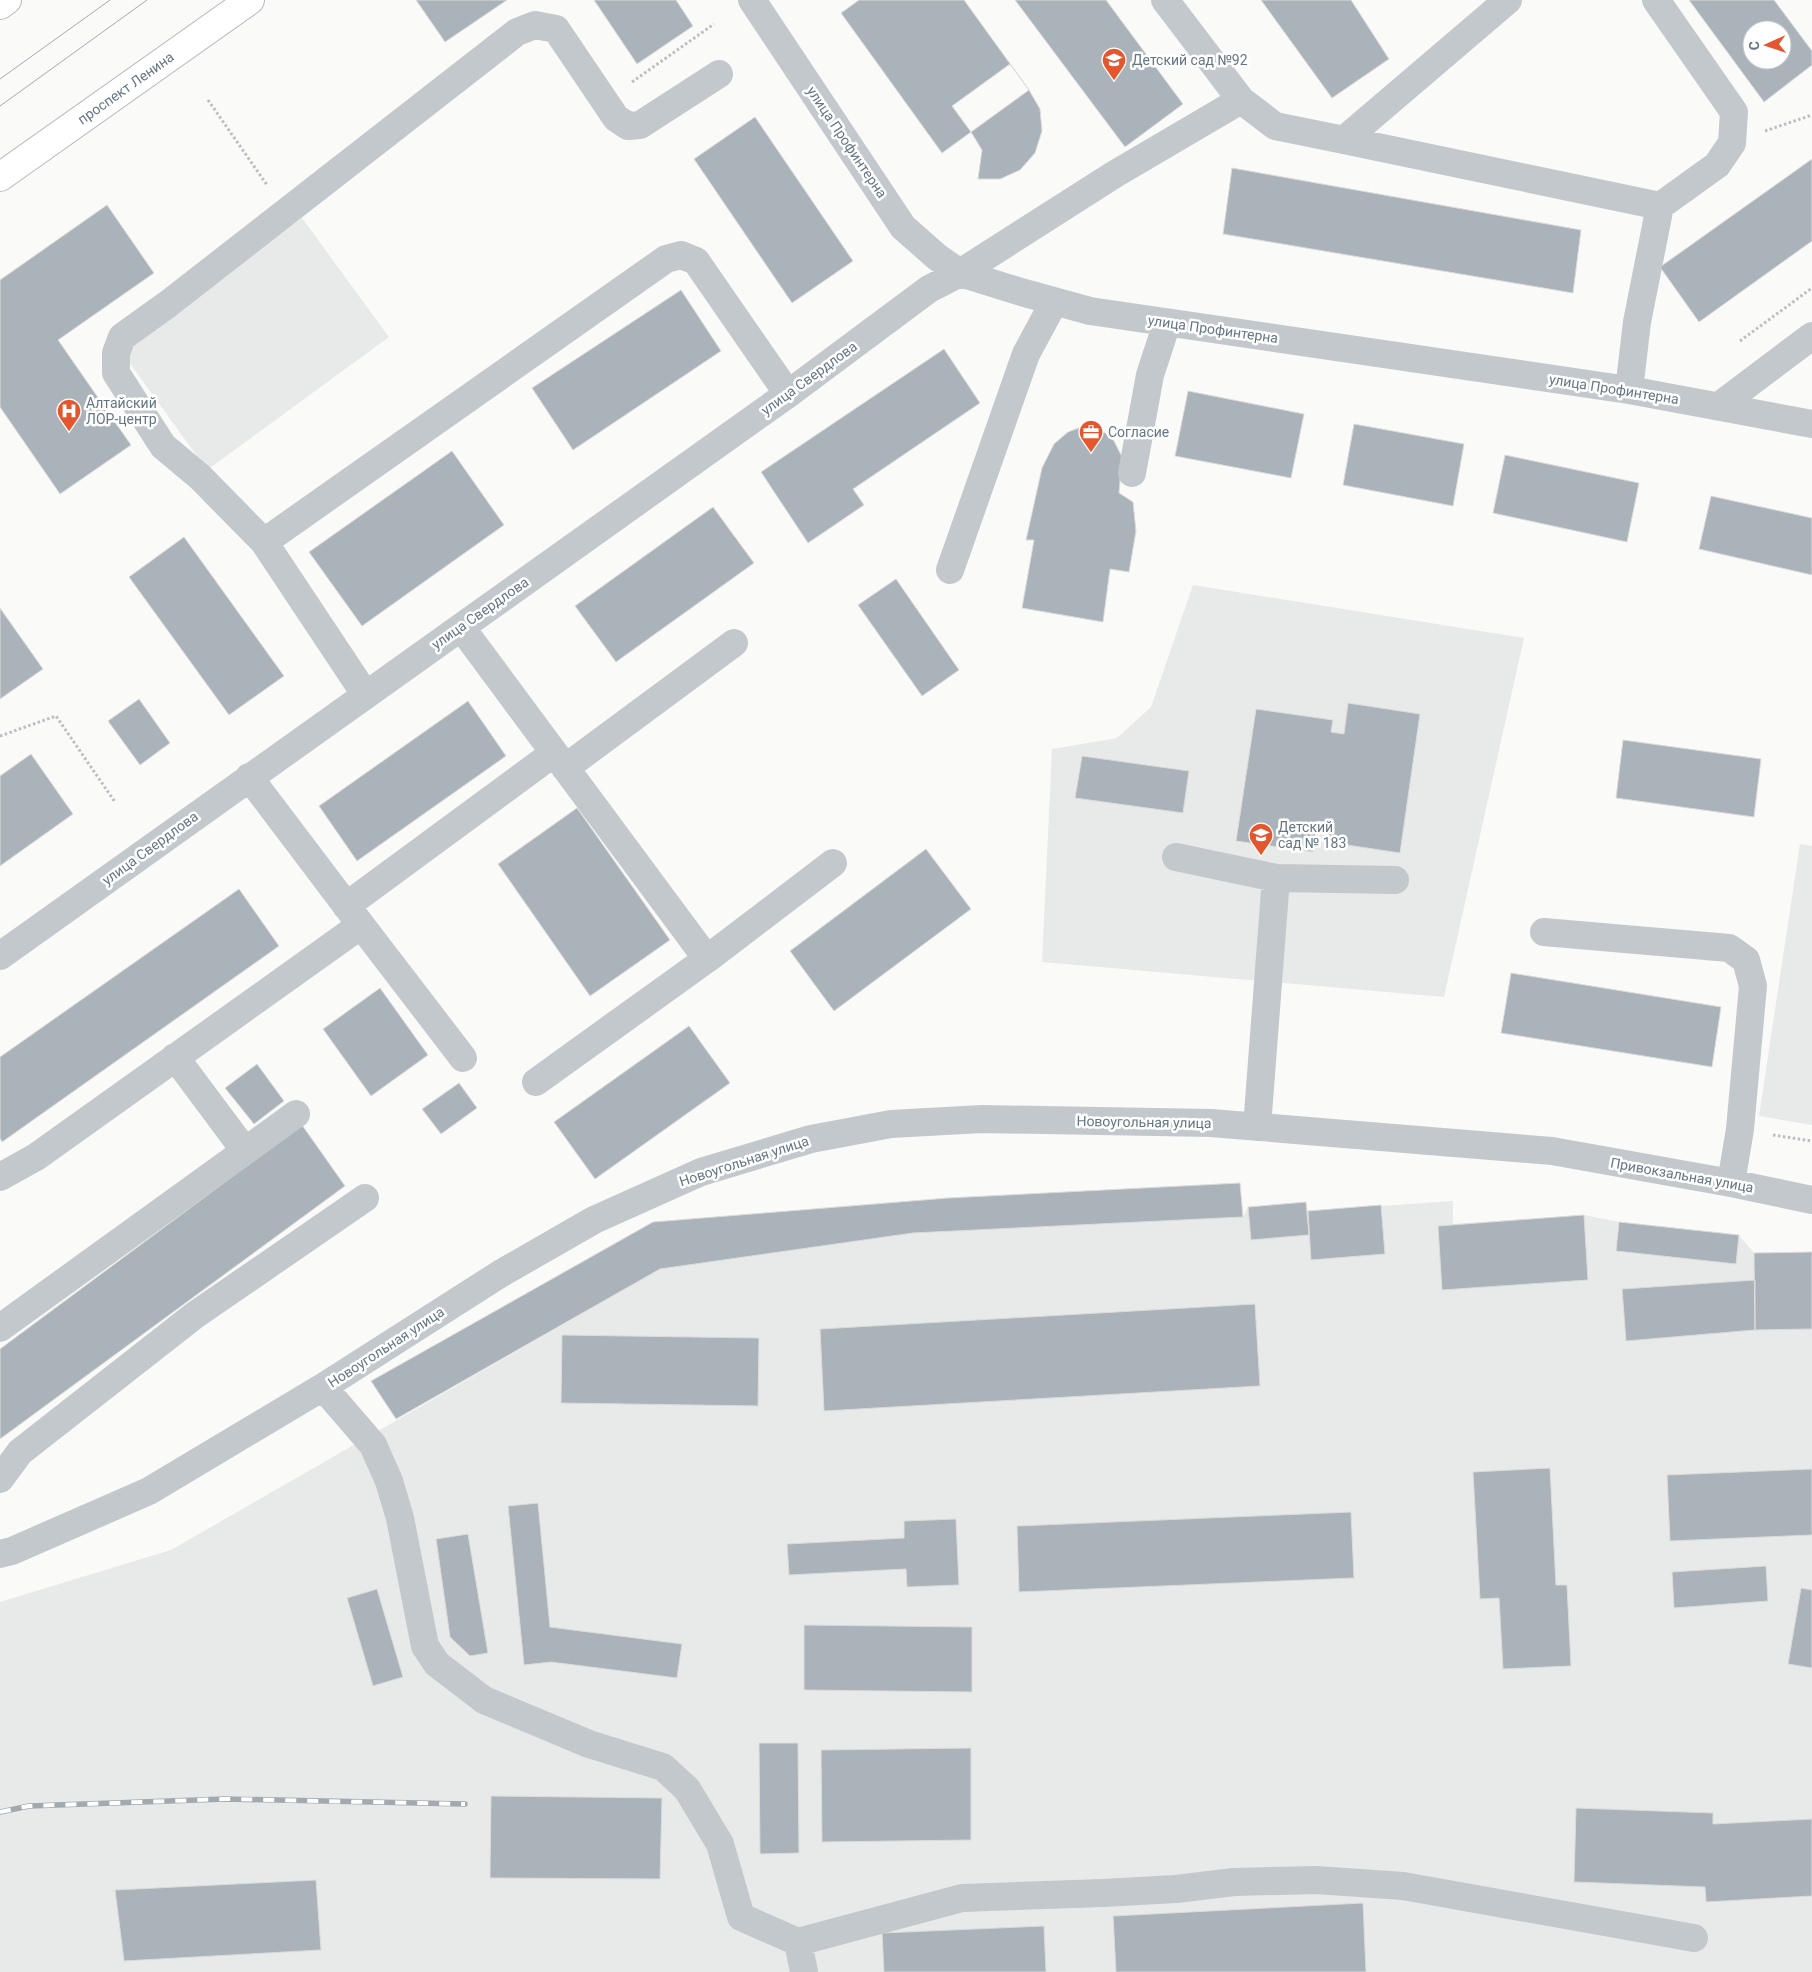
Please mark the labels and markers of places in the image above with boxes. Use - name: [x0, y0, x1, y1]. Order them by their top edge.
- school or university icon: Детский сад №92: [1101, 47, 1127, 81]
- place label: Детский сад №92: [1132, 52, 1248, 68]
- place label: Алтайский ЛОР-центр: [86, 395, 157, 427]
- hospital icon: Алтайский ЛОР-центр: [56, 398, 82, 432]
- office icon: Согласие: [1078, 419, 1104, 453]
- place label: Согласие: [1108, 424, 1169, 440]
- place label: Детский сад № 183: [1278, 819, 1346, 851]
- school or university icon: Детский сад № 183: [1248, 822, 1274, 856]

